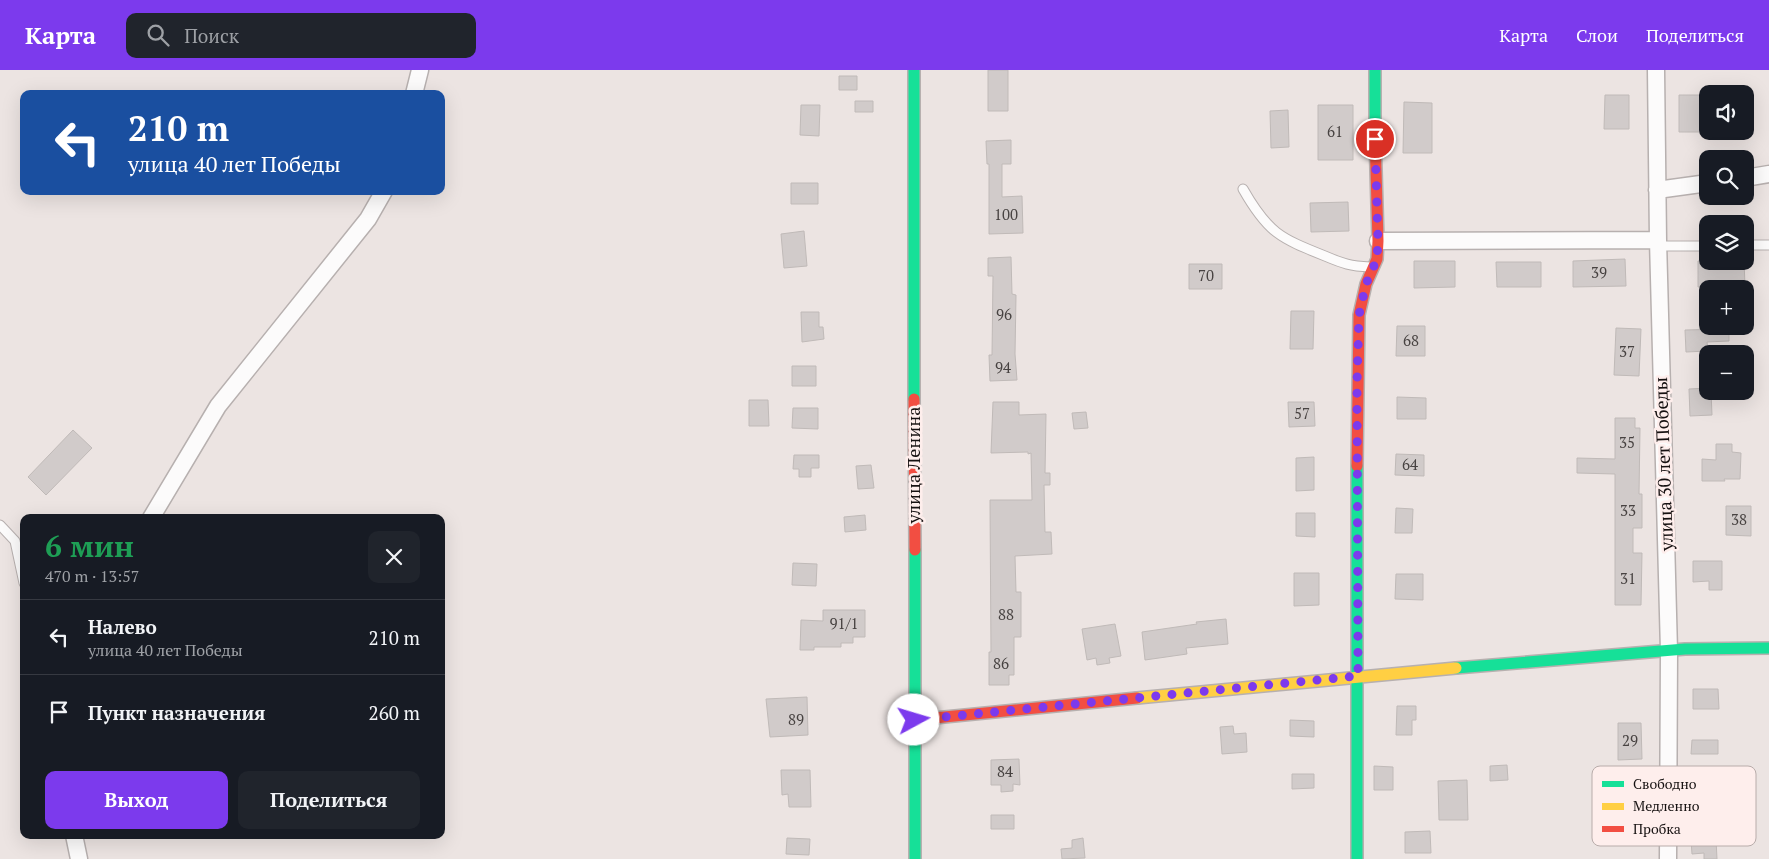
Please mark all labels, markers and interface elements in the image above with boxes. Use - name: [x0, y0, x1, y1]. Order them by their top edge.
- search box: [126, 13, 476, 58]
- text: Карта: [25, 19, 96, 51]
- icon: search: [144, 21, 172, 49]
- text: Поиск: [184, 23, 239, 48]
- text: Карта: [1499, 23, 1548, 47]
- text: Слои: [1576, 23, 1618, 47]
- text: Поделиться: [1646, 23, 1744, 47]
- map controls: [1699, 85, 1754, 400]
- button: sound: [1699, 85, 1754, 140]
- text: 210 m: [128, 105, 229, 151]
- icon: left: [45, 110, 110, 175]
- pin: [1354, 118, 1396, 160]
- house number: 61: [1327, 121, 1343, 141]
- icon: arrive: [1361, 125, 1389, 153]
- text: улица 40 лет Победы: [128, 149, 341, 178]
- button: search: [1699, 150, 1754, 205]
- house number: 100: [994, 204, 1018, 224]
- button: layers: [1699, 215, 1754, 270]
- house number: 39: [1591, 262, 1607, 282]
- house number: 70: [1198, 265, 1214, 285]
- button: +: [1699, 280, 1754, 335]
- house number: 96: [996, 304, 1012, 324]
- house number: 68: [1403, 330, 1419, 350]
- house number: 37: [1619, 341, 1635, 361]
- button: −: [1699, 345, 1754, 400]
- house number: 94: [995, 357, 1011, 377]
- street label: улица 30 лет Победы: [1648, 377, 1678, 552]
- house number: 57: [1294, 403, 1310, 423]
- street label: улица Ленина: [901, 407, 925, 524]
- house number: 35: [1619, 432, 1635, 452]
- house number: 64: [1402, 454, 1418, 474]
- house number: 33: [1620, 500, 1636, 520]
- house number: 38: [1731, 509, 1747, 529]
- text: 6 мин: [45, 526, 134, 566]
- button: close: [368, 531, 420, 583]
- text: 470 m · 13:57: [45, 565, 139, 587]
- house number: 31: [1620, 568, 1636, 588]
- house number: 88: [998, 604, 1014, 624]
- house number: 91/1: [829, 613, 859, 633]
- text: Налево: [88, 614, 157, 639]
- icon: left: [45, 623, 73, 651]
- text: 210 m: [369, 625, 420, 650]
- text: улица 40 лет Победы: [88, 639, 243, 661]
- house number: 86: [993, 653, 1009, 673]
- position arrow: [887, 693, 939, 745]
- icon: arrive: [45, 698, 73, 726]
- text: Пункт назначения: [88, 700, 265, 725]
- text: 260 m: [369, 700, 420, 725]
- house number: 89: [788, 709, 804, 729]
- house number: 29: [1622, 730, 1638, 750]
- house number: 84: [997, 761, 1013, 781]
- legend: [1592, 766, 1756, 846]
- button: Выход: [45, 771, 228, 829]
- button: Поделиться: [238, 771, 420, 829]
- text: Свободно: [1633, 774, 1697, 793]
- text: Медленно: [1633, 796, 1700, 815]
- text: Пробка: [1633, 819, 1681, 838]

